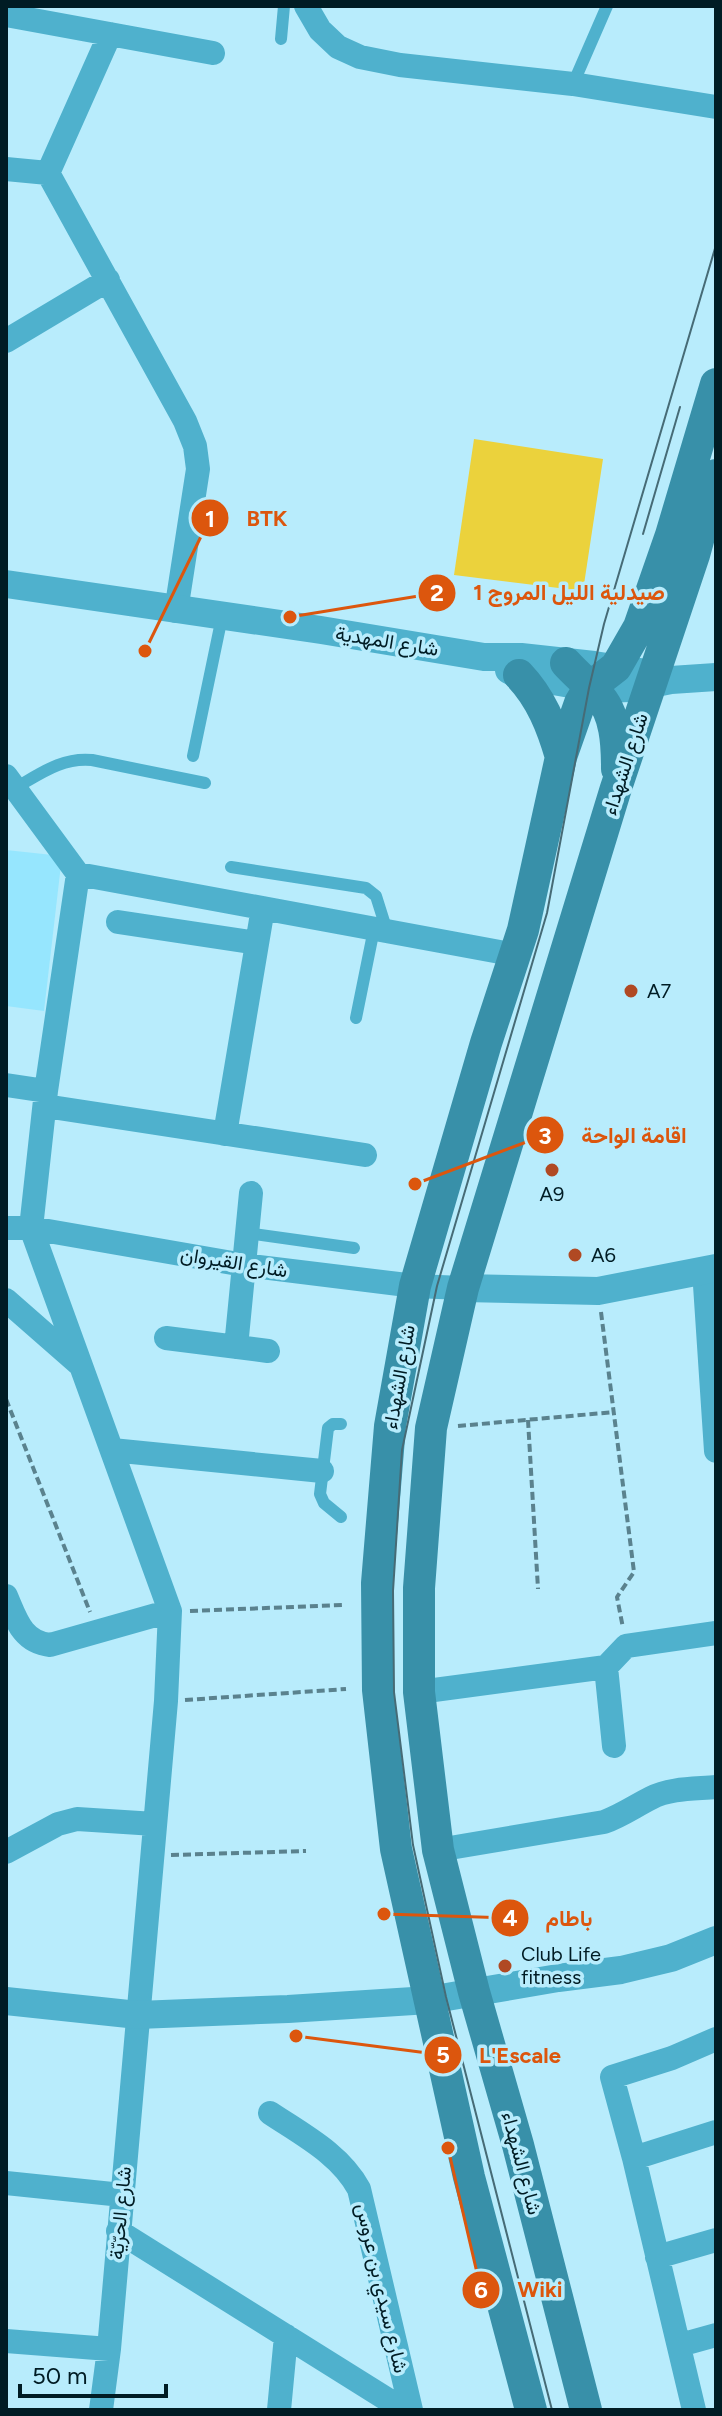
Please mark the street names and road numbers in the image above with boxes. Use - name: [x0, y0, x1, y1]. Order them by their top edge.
- street label: شارع المهدية: [333, 621, 440, 663]
- street label: شارع الشهداء: [597, 710, 655, 819]
- street label: شارع القيروان: [178, 1242, 289, 1284]
- street label: شارع الشهداء: [378, 1323, 422, 1432]
- street label: شارع الشهداء: [495, 2109, 547, 2218]
- street label: شارع الحرّيّة: [104, 2165, 138, 2261]
- street label: شارع سيدي بن عروس: [346, 2201, 413, 2376]

